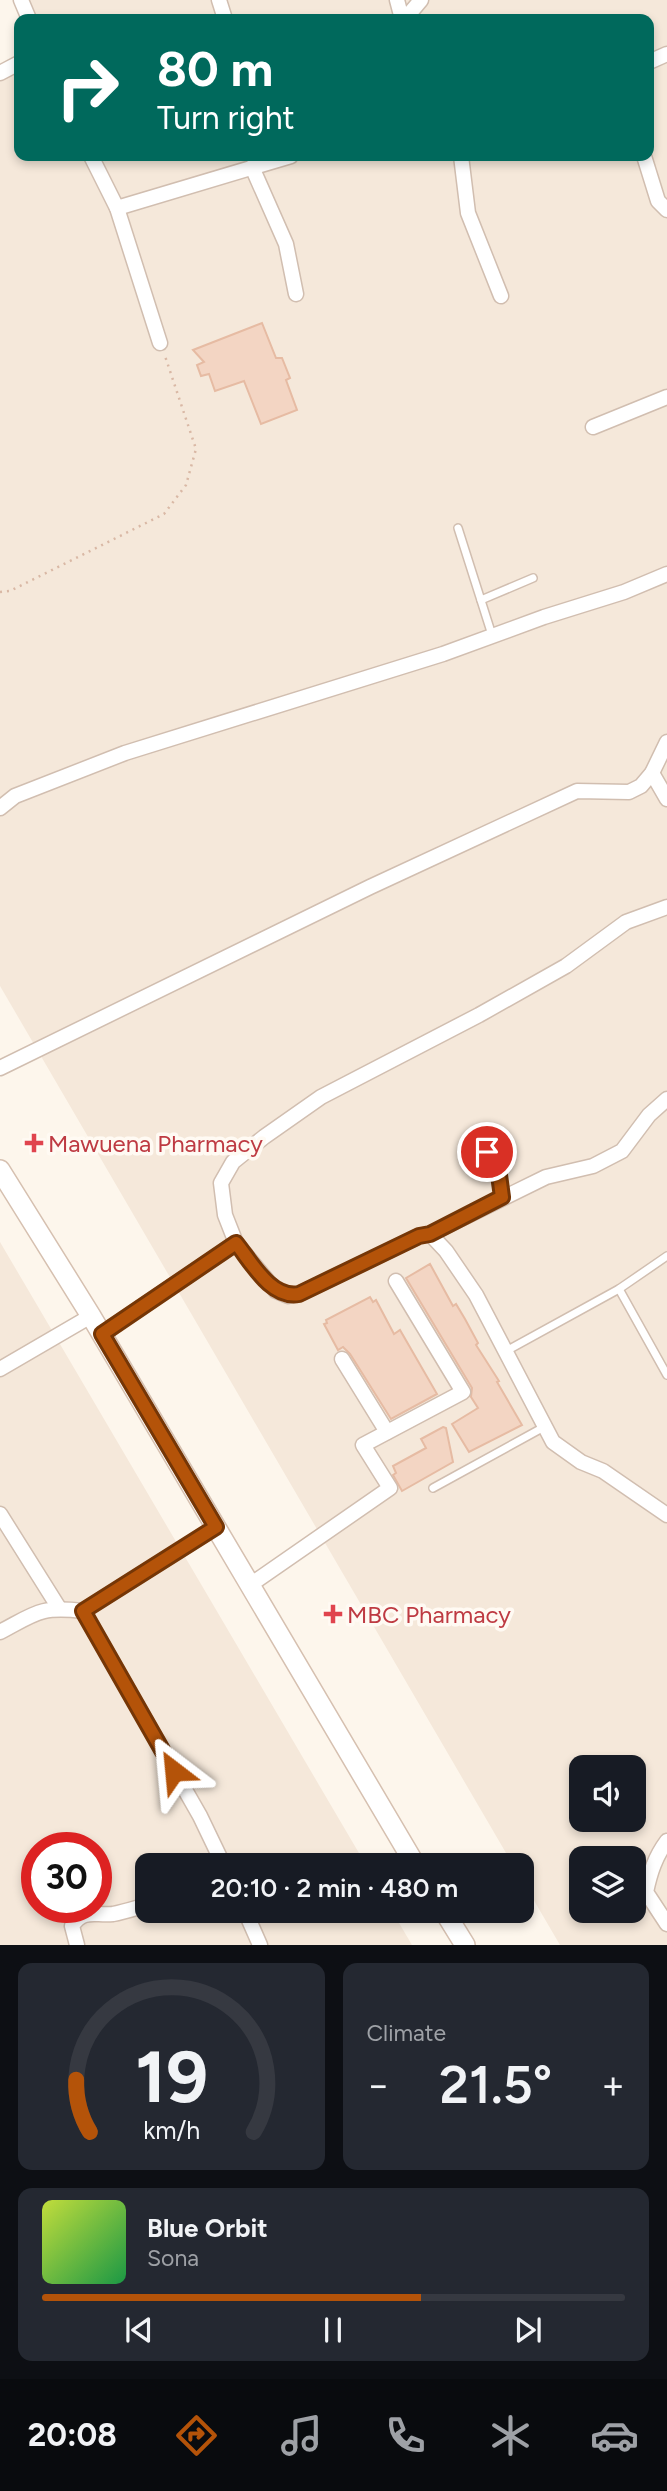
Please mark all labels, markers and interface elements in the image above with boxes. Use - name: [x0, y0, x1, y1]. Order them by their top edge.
- text: 80 m: [157, 39, 273, 98]
- icon: right: [42, 42, 133, 133]
- text: Turn right: [157, 99, 295, 137]
- pin: [457, 1122, 517, 1182]
- place label: Mawuena Pharmacy: [48, 1129, 263, 1158]
- icon: arrive: [468, 1133, 506, 1171]
- marker: Mawuena Pharmacy: [26, 1135, 42, 1151]
- place label: MBC Pharmacy: [347, 1600, 511, 1629]
- marker: MBC Pharmacy: [325, 1606, 341, 1622]
- position arrow: [137, 1734, 211, 1808]
- map controls: [569, 1755, 646, 1923]
- button: sound: [569, 1755, 646, 1832]
- speed limit sign: 30: [21, 1832, 112, 1923]
- button: layers: [569, 1846, 646, 1923]
- text: 20:10 · 2 min · 480 m: [211, 1872, 458, 1904]
- text: Climate: [367, 2019, 446, 2047]
- text: 19: [135, 2034, 208, 2121]
- text: 21.5°: [439, 2054, 552, 2116]
- text: −: [367, 2062, 390, 2108]
- text: +: [601, 2062, 625, 2108]
- text: km/h: [143, 2115, 200, 2145]
- text: Blue Orbit: [147, 2212, 268, 2244]
- text: Sona: [147, 2244, 199, 2272]
- icon: previous: [120, 2311, 158, 2349]
- icon: pause: [314, 2311, 352, 2349]
- icon: next: [509, 2311, 547, 2349]
- icon: directions: [172, 2411, 221, 2460]
- icon: music: [277, 2411, 326, 2460]
- icon: phone: [381, 2411, 430, 2460]
- icon: climate: [486, 2411, 535, 2460]
- icon: car: [590, 2411, 639, 2460]
- text: 20:08: [28, 2416, 117, 2454]

